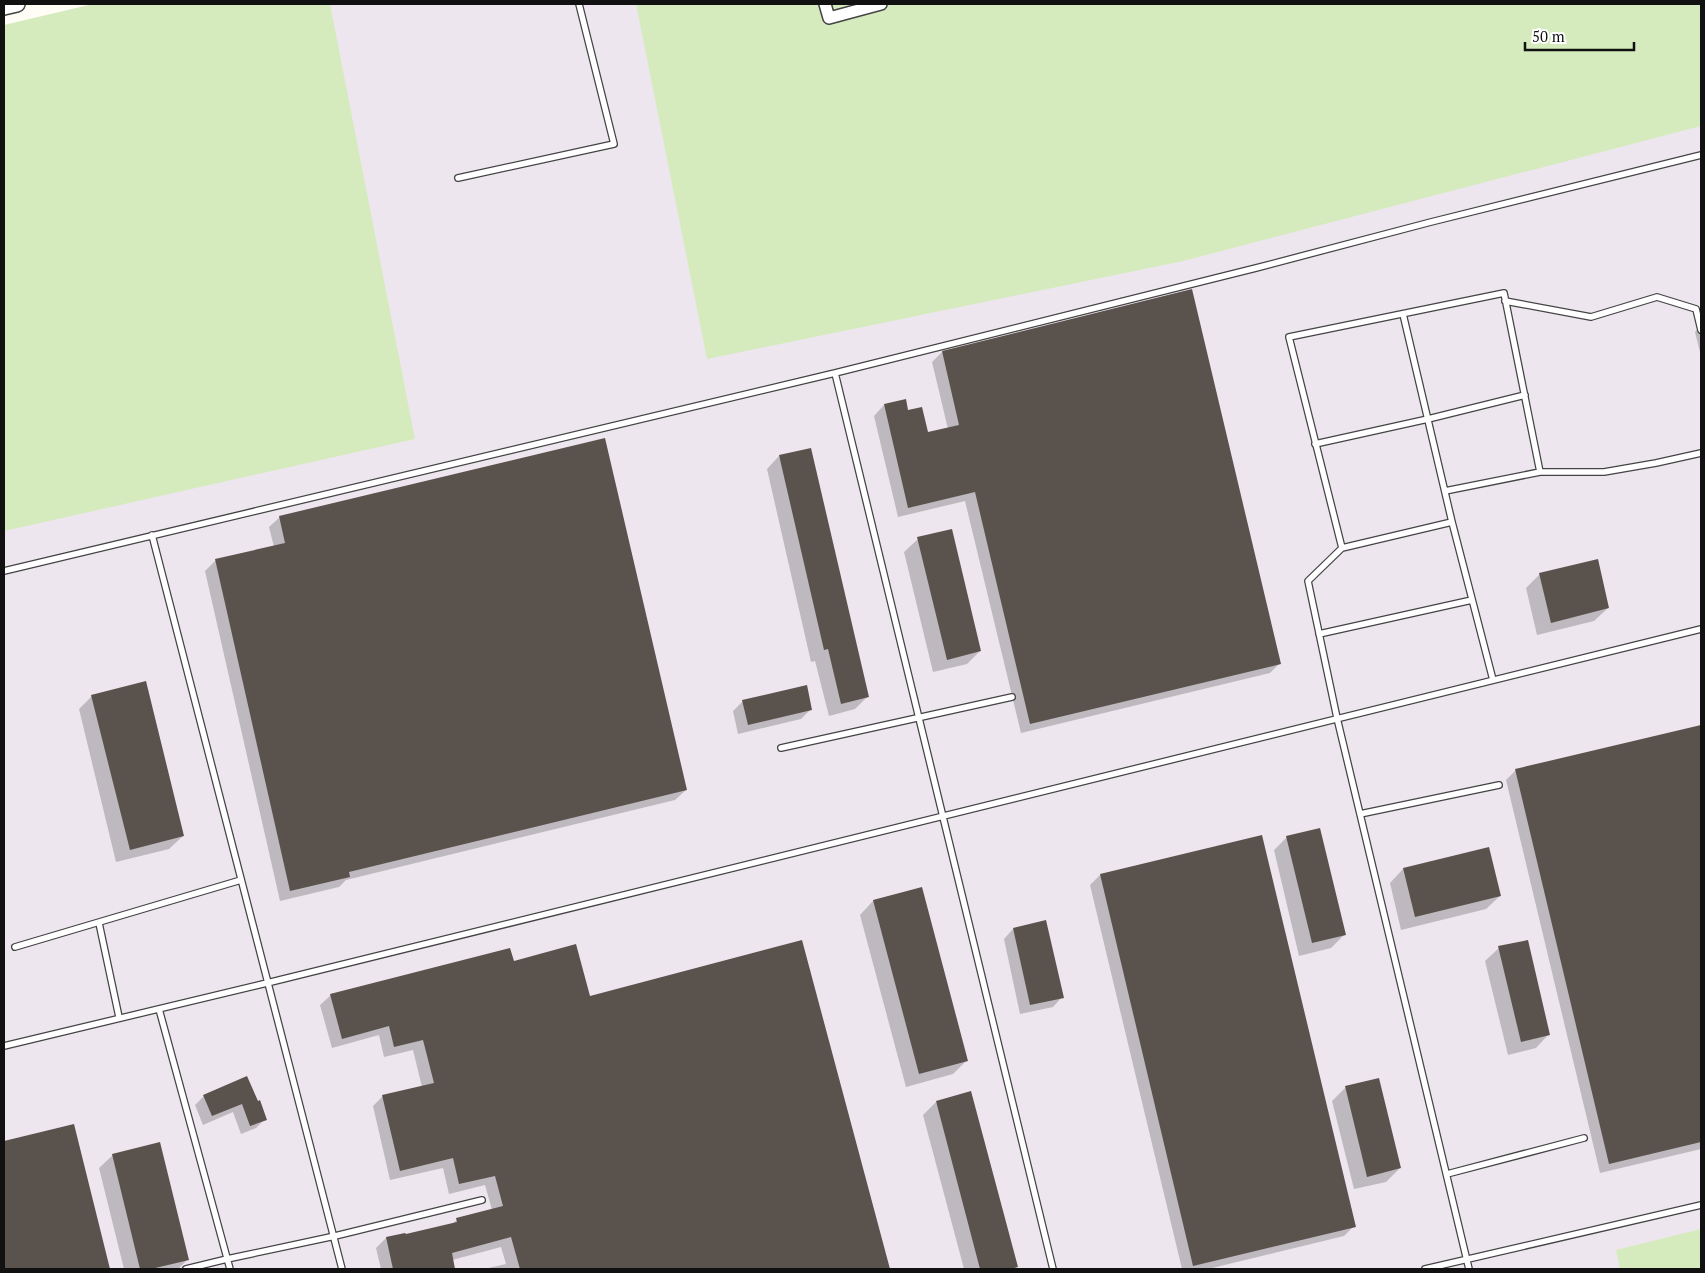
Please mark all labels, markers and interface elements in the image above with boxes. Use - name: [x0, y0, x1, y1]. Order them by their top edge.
- scale bar: [1525, 20, 1634, 52]
- text: 50 m: [1532, 26, 1565, 46]

